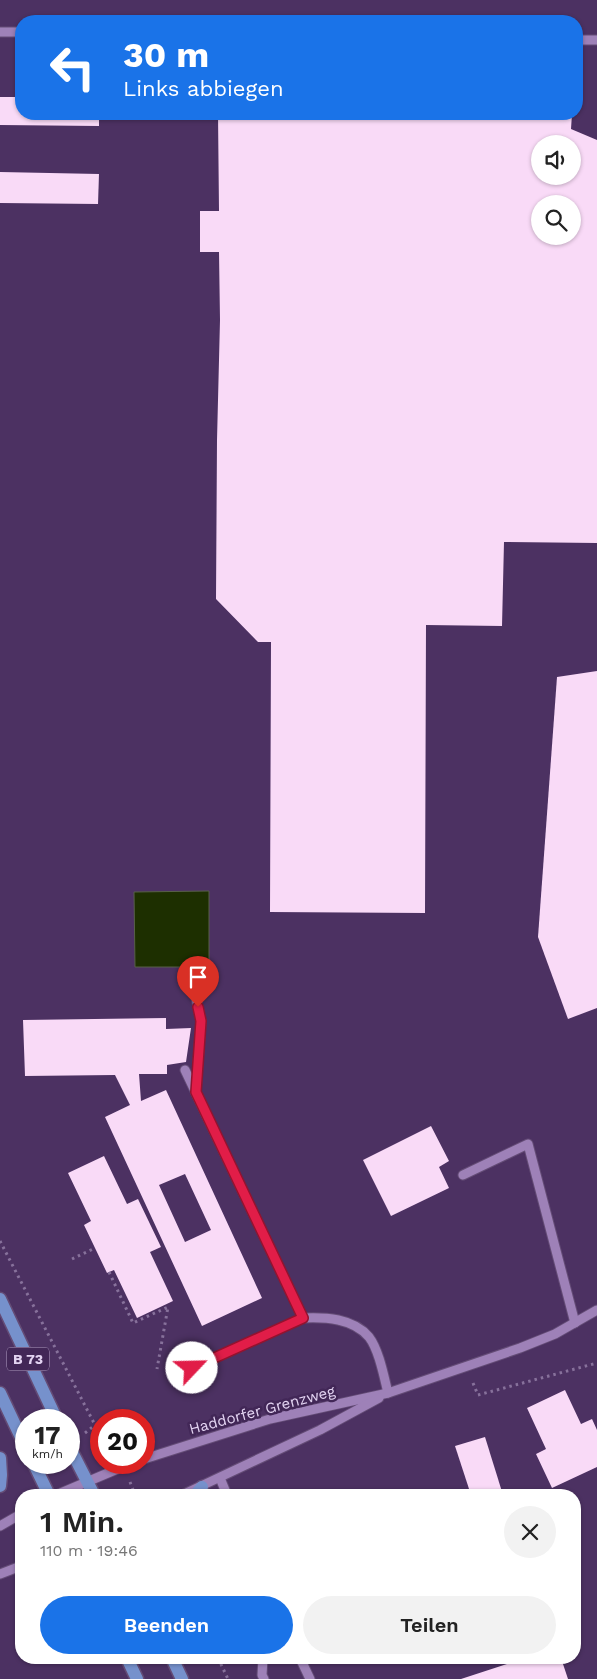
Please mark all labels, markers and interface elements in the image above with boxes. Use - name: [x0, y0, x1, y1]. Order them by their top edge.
- text: 30 m: [123, 34, 209, 76]
- icon: left: [40, 35, 105, 100]
- text: Links abbiegen: [123, 76, 284, 101]
- map controls: [531, 135, 581, 245]
- button: sound: [531, 135, 581, 185]
- button: search: [531, 195, 581, 245]
- pin: [177, 956, 219, 1007]
- icon: arrive: [184, 963, 212, 991]
- position arrow: [165, 1341, 217, 1393]
- road number: B 73: [7, 1348, 49, 1370]
- street label: Haddorfer Grenzweg: [187, 1382, 337, 1438]
- speed limit sign: 20: [90, 1409, 155, 1474]
- text: 17: [35, 1421, 60, 1450]
- text: km/h: [32, 1447, 63, 1461]
- text: 1 Min.: [40, 1504, 124, 1539]
- button: close: [504, 1506, 556, 1558]
- text: 110 m · 19:46: [40, 1541, 138, 1560]
- button: Beenden: [40, 1596, 293, 1654]
- button: Teilen: [303, 1596, 556, 1654]

